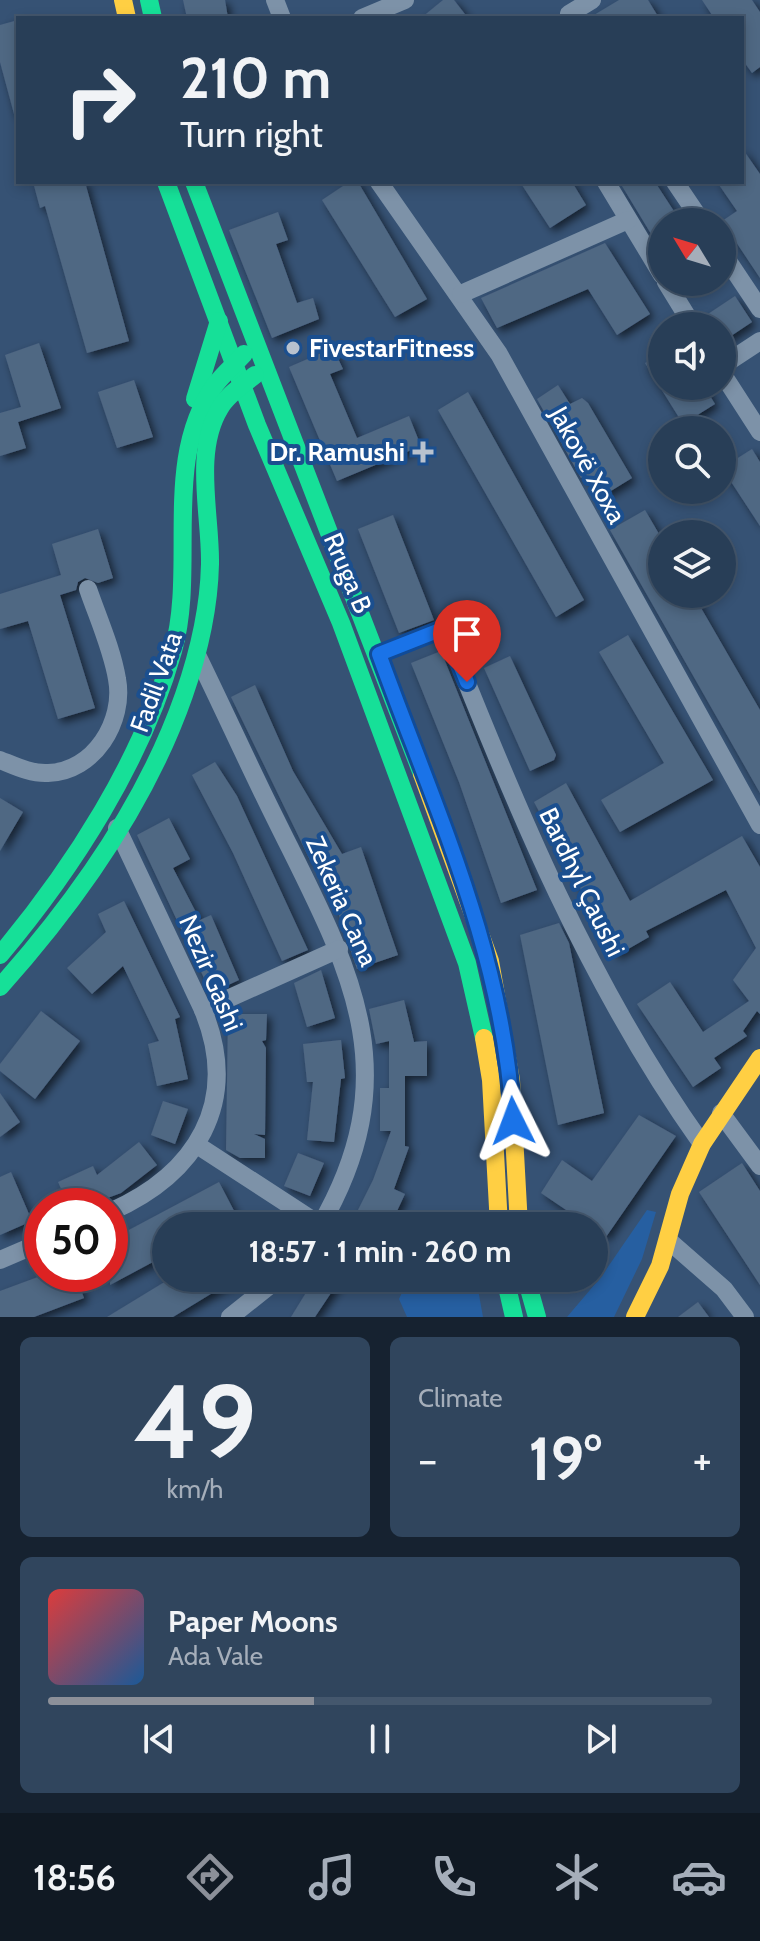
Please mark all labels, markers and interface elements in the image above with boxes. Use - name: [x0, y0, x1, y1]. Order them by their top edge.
- text: 210 m: [180, 44, 331, 112]
- icon: right: [48, 48, 152, 152]
- text: Turn right: [180, 112, 323, 156]
- north arrow: [648, 208, 736, 296]
- map controls: [648, 208, 736, 608]
- button: sound: [648, 312, 736, 400]
- place label: FivestarFitness: [309, 332, 474, 364]
- marker: FivestarFitness: [284, 339, 302, 357]
- street label: Jakovë Xoxa: [542, 400, 633, 530]
- button: search: [648, 416, 736, 504]
- place label: Dr. Ramushi: [270, 436, 405, 468]
- marker: Dr. Ramushi: [412, 441, 434, 463]
- button: layers: [648, 520, 736, 608]
- street label: Rruga B: [317, 528, 379, 618]
- pin: [433, 600, 501, 682]
- icon: arrive: [445, 612, 489, 656]
- street label: Fadil Vata: [123, 627, 189, 737]
- street label: Bardhyl Çaushi: [532, 802, 632, 962]
- street label: Zekeria Cana: [299, 831, 385, 971]
- street label: Nezir Gashi: [172, 910, 250, 1036]
- position arrow: [471, 1079, 555, 1163]
- speed limit sign: 50: [24, 1188, 128, 1292]
- text: 18:57 · 1 min · 260 m: [249, 1233, 511, 1270]
- text: 49: [133, 1358, 257, 1484]
- text: Climate: [418, 1382, 503, 1414]
- text: 19°: [528, 1422, 602, 1495]
- text: −: [418, 1433, 437, 1486]
- text: +: [693, 1433, 712, 1486]
- text: km/h: [167, 1473, 223, 1505]
- text: Paper Moons: [168, 1603, 338, 1640]
- text: Ada Vale: [168, 1640, 263, 1672]
- icon: previous: [137, 1717, 181, 1761]
- icon: pause: [358, 1717, 402, 1761]
- icon: next: [579, 1717, 623, 1761]
- icon: directions: [182, 1849, 238, 1905]
- icon: music: [304, 1849, 360, 1905]
- icon: phone: [426, 1849, 482, 1905]
- icon: climate: [549, 1849, 605, 1905]
- icon: car: [671, 1849, 727, 1905]
- text: 18:56: [33, 1855, 116, 1899]

